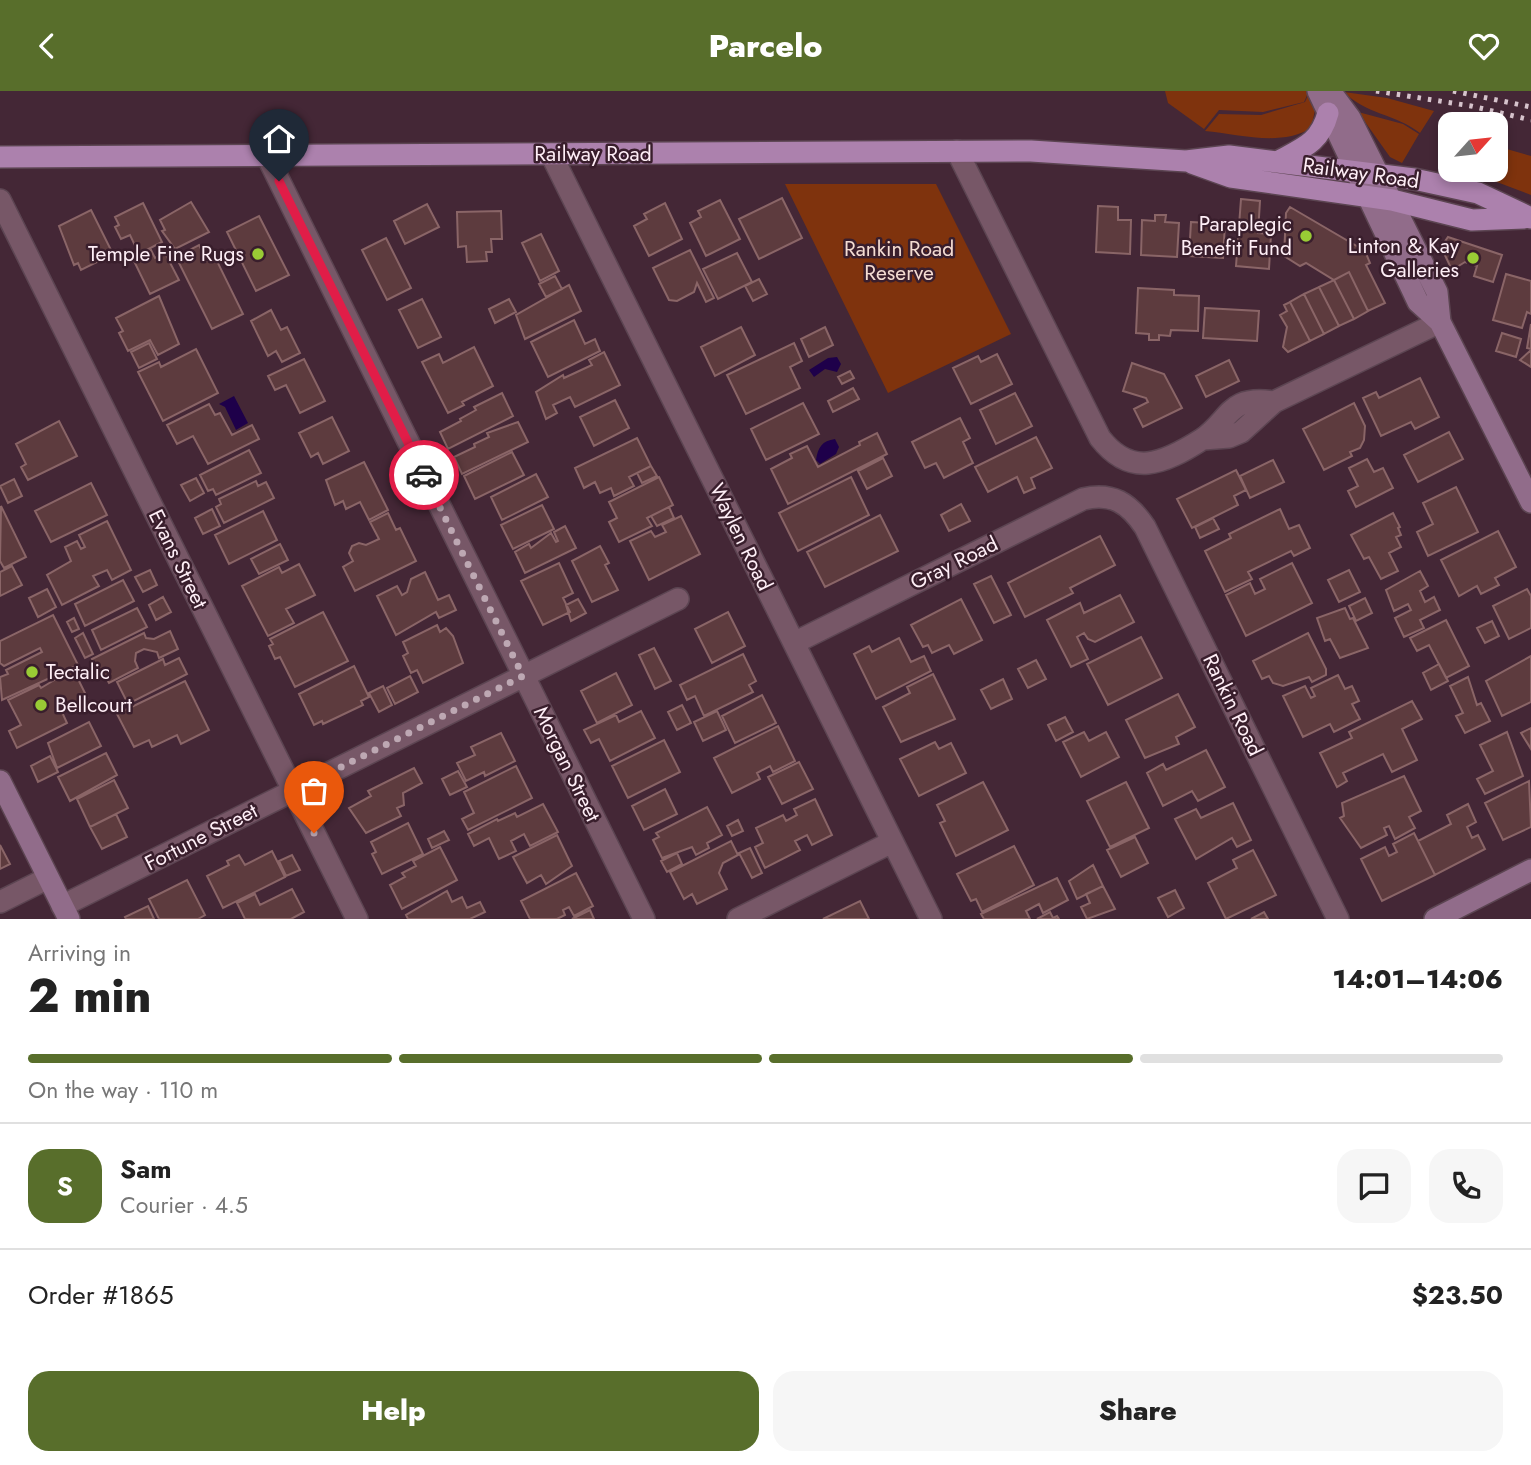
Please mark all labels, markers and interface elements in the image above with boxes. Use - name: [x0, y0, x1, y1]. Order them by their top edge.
- text: Parcelo: [709, 23, 822, 69]
- icon: back: [28, 27, 66, 65]
- icon: heart: [1465, 27, 1503, 65]
- pin: [249, 109, 309, 181]
- north arrow: [1438, 112, 1508, 182]
- map controls: [1438, 112, 1508, 182]
- icon: home: [260, 120, 298, 158]
- street label: Railway Road: [534, 139, 652, 169]
- street label: Railway Road: [1301, 150, 1421, 196]
- place label: Paraplegic Benefit Fund: [1181, 209, 1292, 263]
- marker: Paraplegic Benefit Fund: [1298, 228, 1314, 244]
- place label: Linton & Kay Galleries: [1348, 231, 1460, 285]
- park label: Rankin Road Reserve: [844, 234, 954, 288]
- place label: Temple Fine Rugs: [88, 239, 244, 269]
- marker: Temple Fine Rugs: [250, 246, 266, 262]
- marker: Linton & Kay Galleries: [1465, 250, 1481, 266]
- courier: [389, 440, 459, 510]
- icon: car: [405, 456, 443, 494]
- street label: Waylen Road: [702, 478, 780, 596]
- street label: Evans Street: [141, 504, 215, 614]
- street label: Gray Road: [905, 529, 1003, 597]
- street label: Rankin Road: [1195, 649, 1271, 761]
- place label: Tectalic: [46, 657, 110, 687]
- marker: Tectalic: [24, 664, 40, 680]
- place label: Bellcourt: [55, 690, 132, 720]
- marker: Bellcourt: [33, 697, 49, 713]
- street label: Morgan Street: [526, 701, 608, 827]
- pin: [284, 761, 344, 833]
- icon: bag: [295, 772, 333, 810]
- street label: Fortune Street: [139, 796, 263, 878]
- text: Arriving in: [28, 936, 131, 970]
- text: 14:01–14:06: [1332, 960, 1503, 998]
- text: 2 min: [28, 963, 152, 1029]
- text: On the way · 110 m: [28, 1073, 218, 1107]
- button: chat: [1337, 1149, 1411, 1223]
- button: phone: [1429, 1149, 1503, 1223]
- text: Sam: [120, 1150, 172, 1188]
- text: S: [57, 1167, 73, 1205]
- text: Courier · 4.5: [120, 1188, 248, 1222]
- text: Order #1865: [28, 1276, 174, 1314]
- text: $23.50: [1412, 1276, 1503, 1314]
- button: Help: [28, 1371, 759, 1451]
- button: Share: [773, 1371, 1503, 1451]

